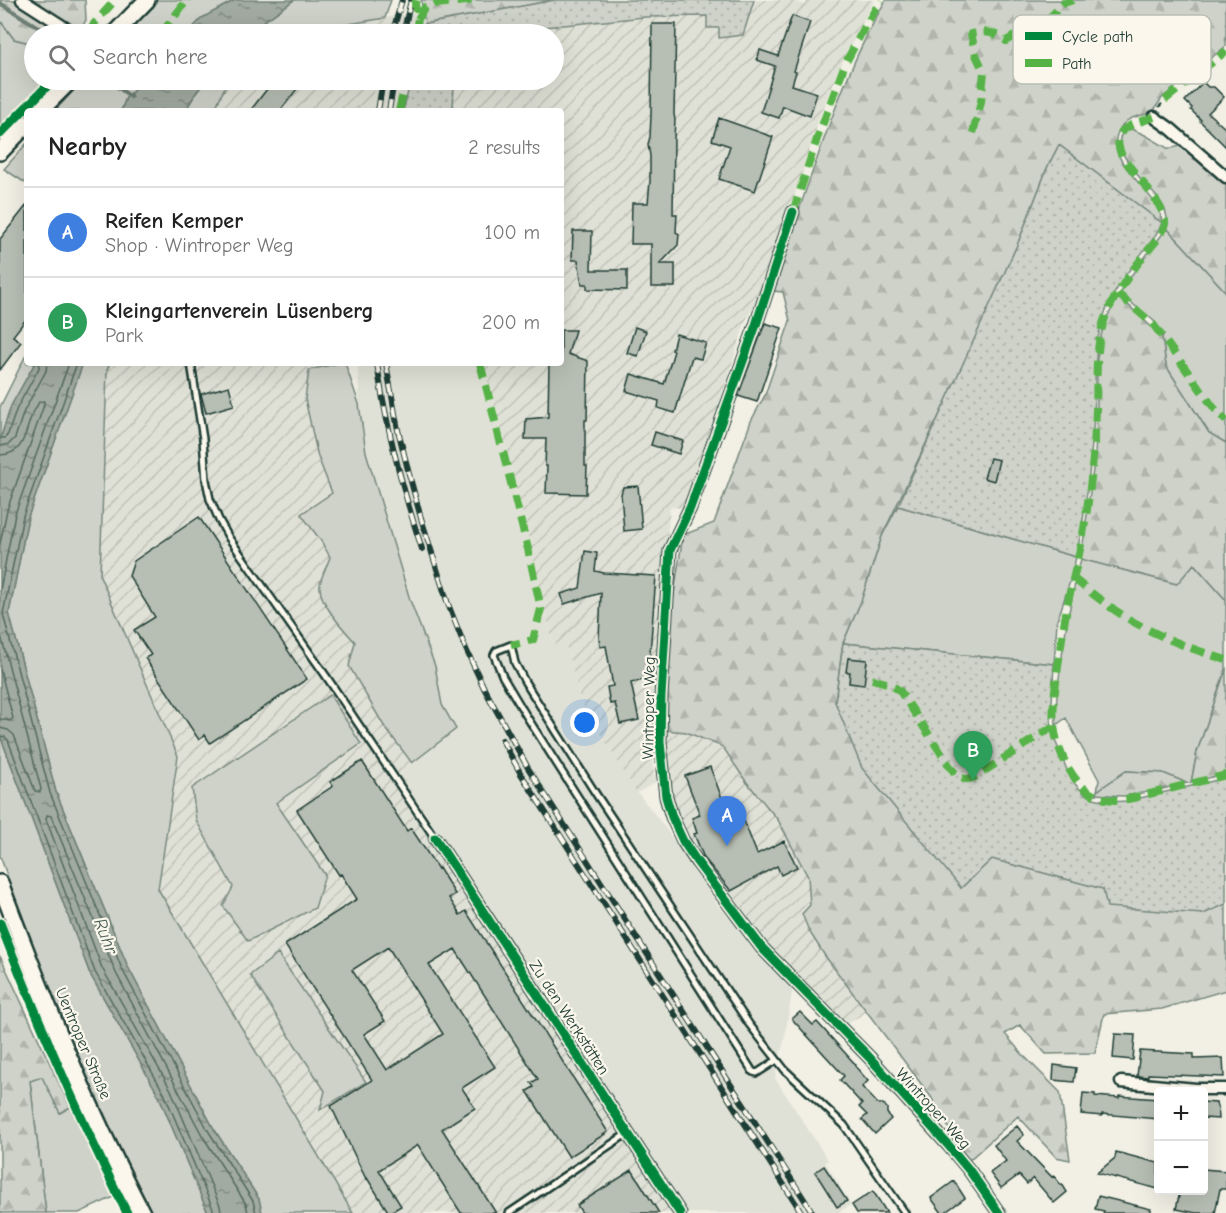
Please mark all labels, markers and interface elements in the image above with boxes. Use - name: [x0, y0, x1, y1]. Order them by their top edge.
- legend: [1013, 15, 1211, 84]
- search box: [24, 24, 564, 90]
- text: Cycle path: [1062, 28, 1133, 46]
- icon: search: [45, 41, 78, 74]
- text: Search here: [93, 44, 208, 70]
- text: Path: [1062, 55, 1092, 73]
- text: Nearby: [48, 132, 127, 162]
- text: 2 results: [468, 136, 540, 159]
- text: Reifen Kemper: [105, 208, 243, 234]
- text: A: [62, 221, 73, 244]
- text: 100 m: [485, 221, 540, 244]
- text: Shop · Wintroper Weg: [105, 234, 294, 257]
- text: Kleingartenverein Lüsenberg: [105, 298, 374, 324]
- text: B: [61, 311, 74, 334]
- text: 200 m: [482, 311, 540, 334]
- text: Park: [105, 324, 143, 347]
- street label: Wintroper Weg: [639, 656, 659, 760]
- your location: [570, 708, 599, 737]
- pin: B: [954, 732, 992, 781]
- pin: A: [708, 796, 746, 846]
- water label: Ruhr: [89, 915, 122, 958]
- street label: Zu den Werkstätten: [525, 957, 613, 1078]
- street label: Uentroper Straße: [51, 985, 115, 1102]
- street label: Wintroper Weg: [892, 1064, 974, 1153]
- map controls: [1154, 1087, 1208, 1195]
- button: +: [1154, 1087, 1208, 1141]
- button: −: [1154, 1141, 1208, 1195]

